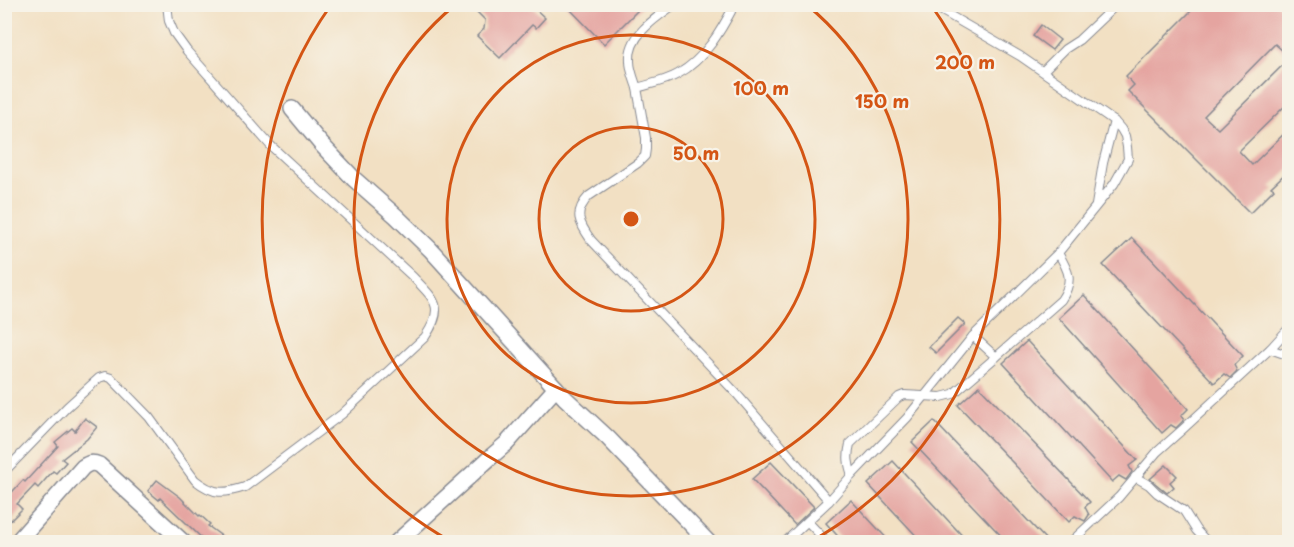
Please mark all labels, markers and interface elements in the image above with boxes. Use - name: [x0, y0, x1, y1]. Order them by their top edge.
- text: 200 m: [935, 48, 995, 75]
- text: 100 m: [733, 74, 789, 101]
- text: 150 m: [855, 87, 909, 114]
- text: 50 m: [673, 139, 719, 166]
- centre of rings: [621, 209, 641, 229]

